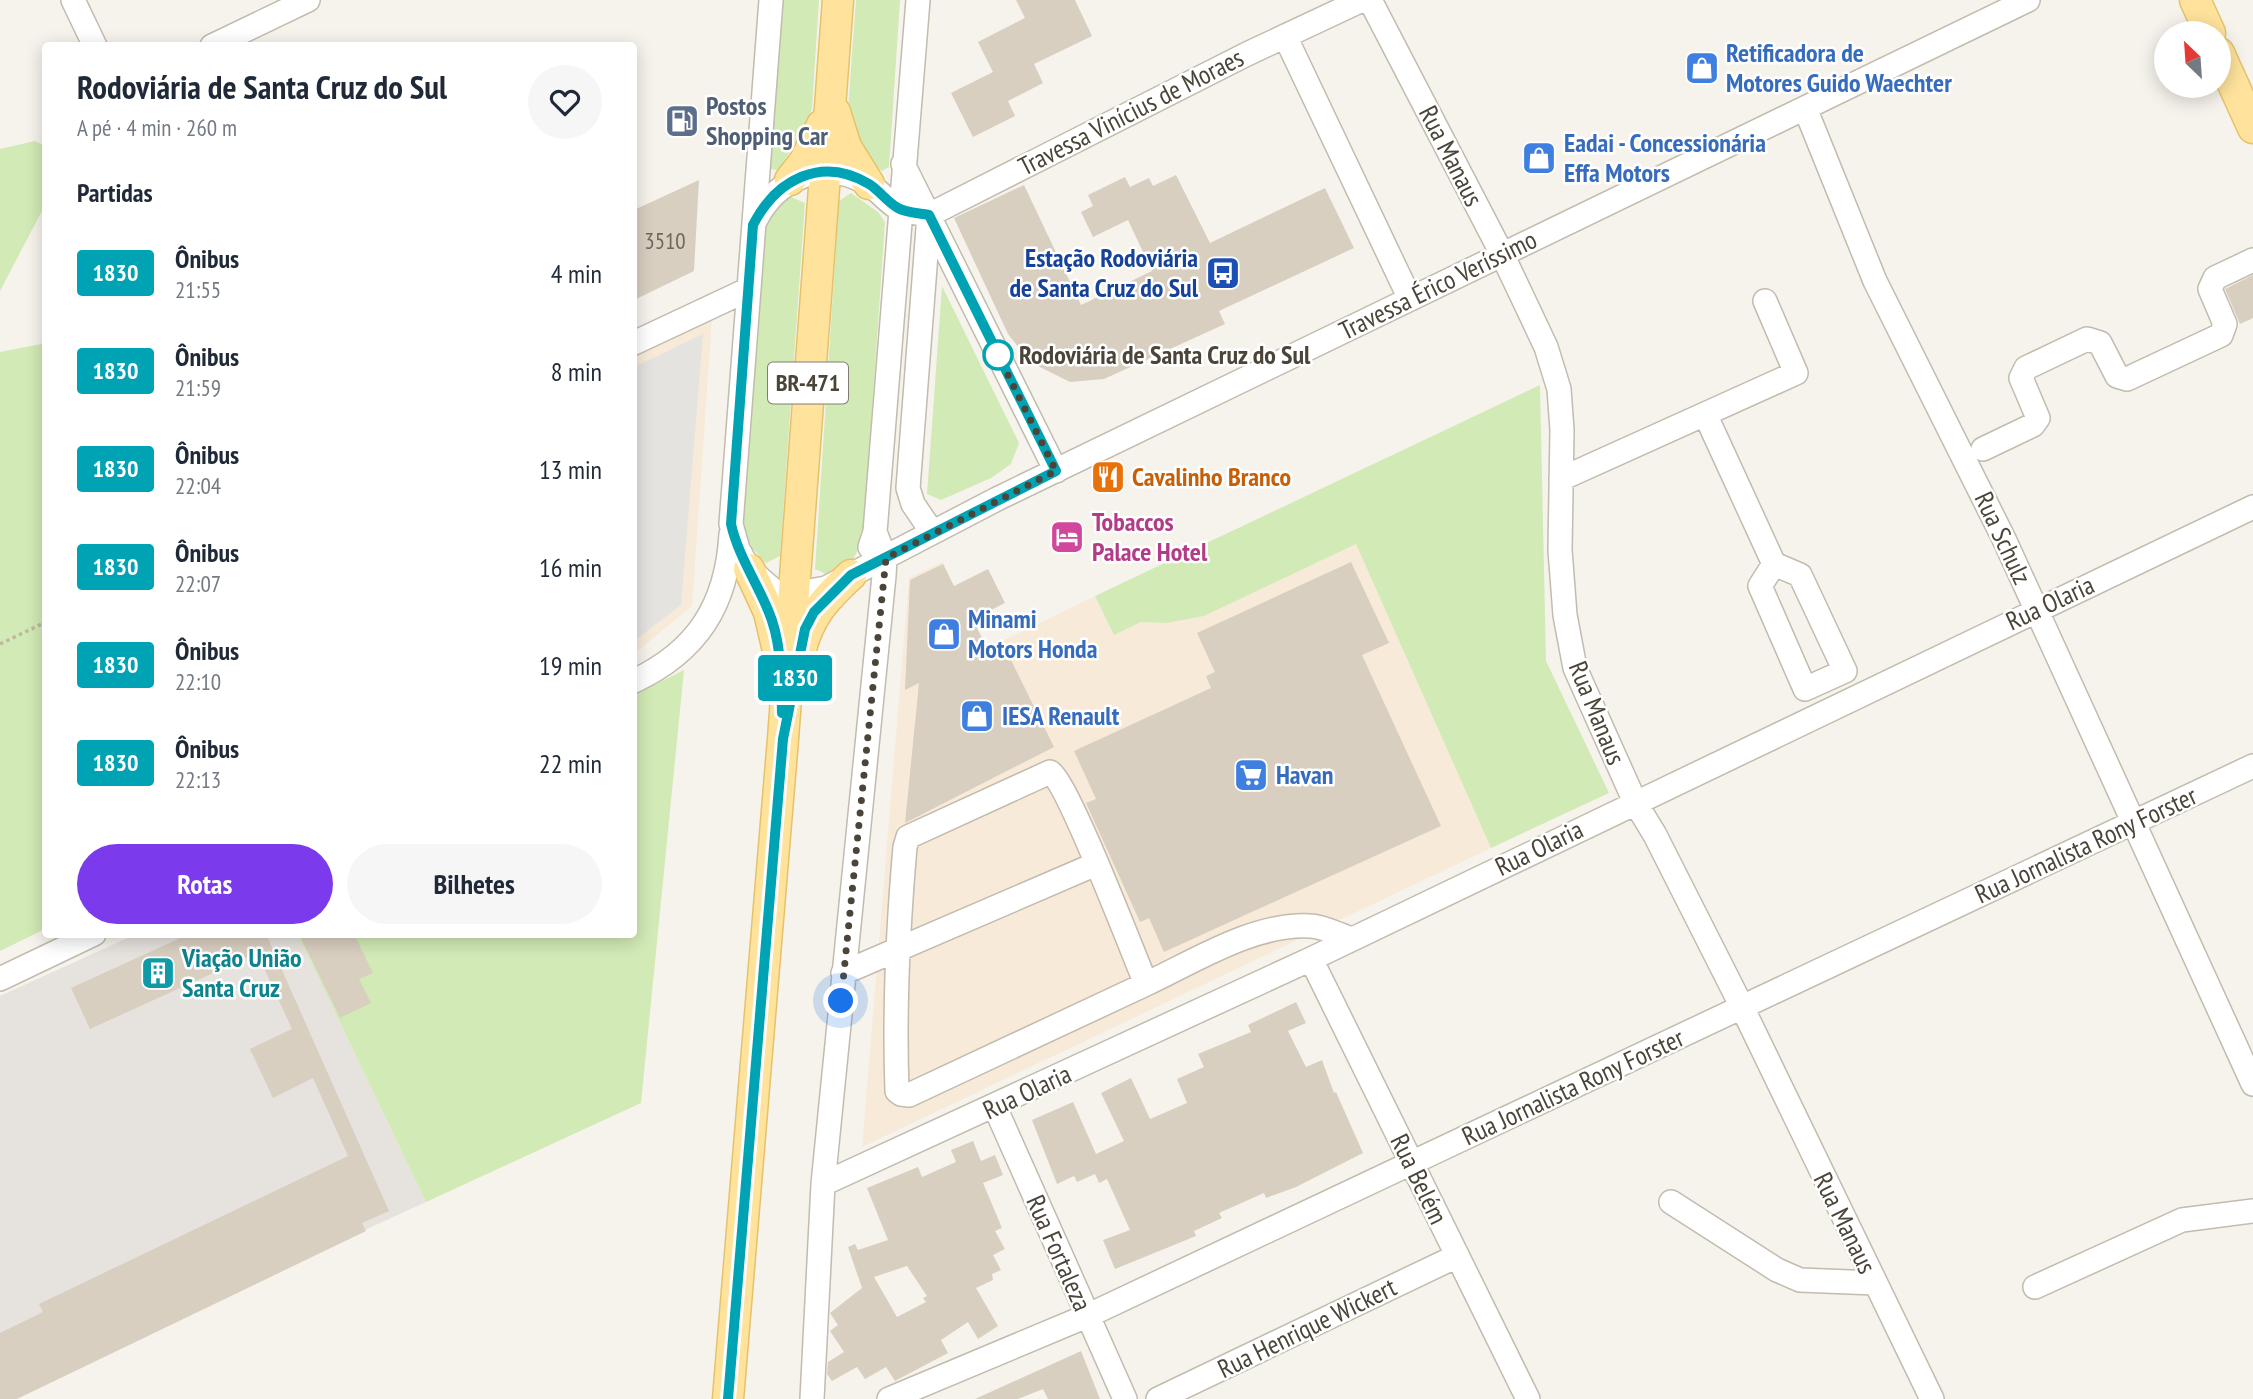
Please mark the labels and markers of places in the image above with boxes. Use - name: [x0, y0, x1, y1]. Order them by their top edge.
- place label: Retificadora de Motores Guido Waechter: [1726, 36, 1952, 99]
- shop icon: Retificadora de Motores Guido Waechter: [1683, 49, 1721, 87]
- place label: Postos Shopping Car: [706, 89, 828, 152]
- fuel station icon: Postos Shopping Car: [663, 102, 701, 140]
- place label: Eadai - Concessionária Effa Motors: [1564, 126, 1766, 189]
- shop icon: Eadai - Concessionária Effa Motors: [1520, 139, 1558, 177]
- place label: Estação Rodoviária de Santa Cruz do Sul: [1010, 241, 1199, 304]
- bus stop icon: Estação Rodoviária de Santa Cruz do Sul: [1204, 254, 1242, 292]
- place label: Rodoviária de Santa Cruz do Sul: [1019, 338, 1311, 371]
- marker: Rodoviária de Santa Cruz do Sul: [983, 340, 1013, 370]
- restaurant icon: Cavalinho Branco: [1089, 458, 1127, 496]
- place label: Cavalinho Branco: [1132, 460, 1291, 493]
- place label: Tobaccos Palace Hotel: [1092, 505, 1208, 568]
- hotel icon: Tobaccos Palace Hotel: [1048, 518, 1086, 556]
- place label: Minami Motors Honda: [968, 602, 1097, 665]
- shop icon: Minami Motors Honda: [925, 615, 963, 653]
- shop icon: IESA Renault: [958, 697, 996, 735]
- place label: IESA Renault: [1002, 699, 1120, 732]
- supermarket icon: Havan: [1232, 756, 1270, 794]
- place label: Havan: [1276, 758, 1333, 791]
- place label: Viação União Santa Cruz: [181, 941, 302, 1004]
- building icon: Viação União Santa Cruz: [139, 954, 177, 992]

